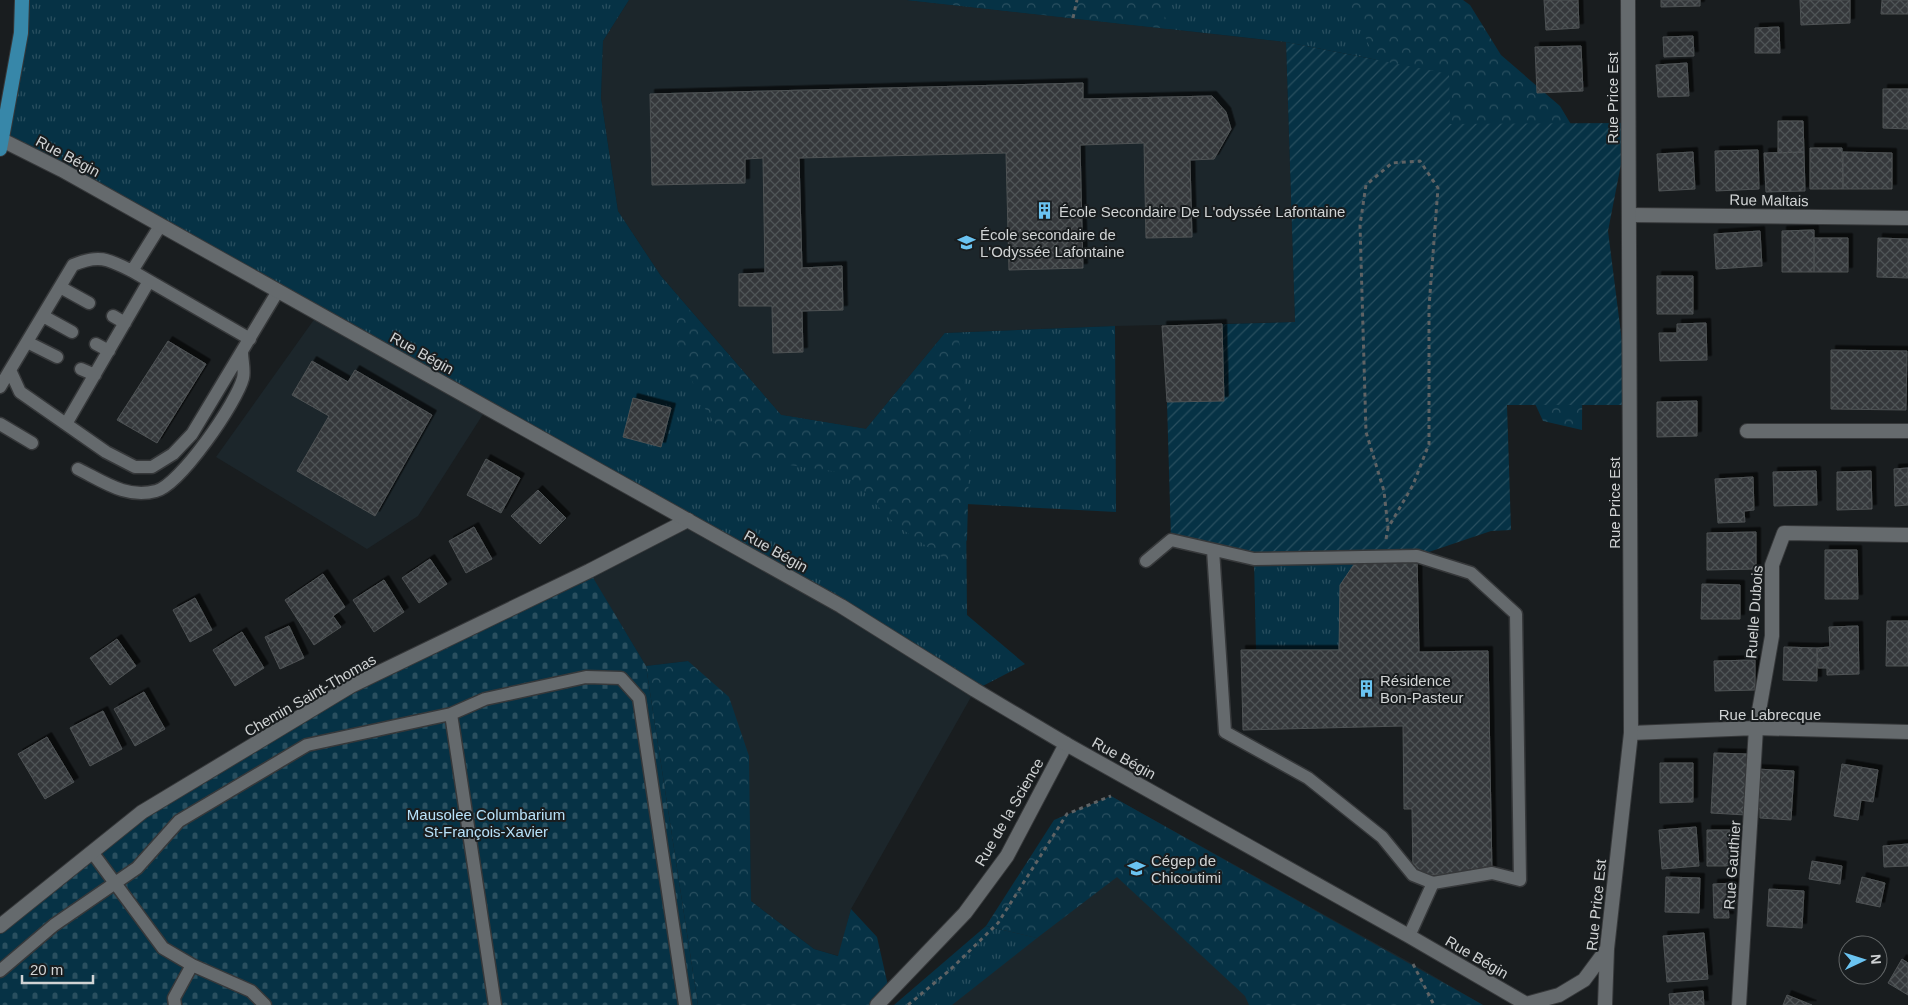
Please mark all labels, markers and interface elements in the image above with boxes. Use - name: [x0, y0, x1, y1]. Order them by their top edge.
- street label: Rue Price Est: [1604, 51, 1621, 144]
- street label: Rue Bégin: [33, 132, 103, 180]
- street label: Rue Maltais: [1729, 191, 1809, 209]
- building icon: École Secondaire De L'odyssée Lafontaine: [1035, 201, 1055, 221]
- place label: École Secondaire De L'odyssée Lafontaine: [1059, 203, 1345, 220]
- place label: École secondaire de L'Odyssée Lafontaine: [980, 226, 1125, 260]
- school or university icon: École secondaire de L'Odyssée Lafontaine: [956, 233, 976, 253]
- street label: Rue Bégin: [387, 329, 457, 377]
- street label: Rue Price Est: [1606, 456, 1623, 549]
- street label: Rue Bégin: [741, 527, 811, 575]
- street label: Ruelle Dubois: [1742, 565, 1766, 659]
- street label: Chemin Saint-Thomas: [241, 650, 379, 740]
- place label: Résidence Bon-Pasteur: [1380, 672, 1463, 706]
- building icon: Résidence Bon-Pasteur: [1356, 679, 1376, 699]
- street label: Rue Labrecque: [1719, 706, 1821, 723]
- street label: Rue Bégin: [1089, 734, 1159, 782]
- street label: Rue de la Science: [971, 755, 1047, 869]
- park label: Mausolee Columbarium St-François-Xavier: [407, 806, 565, 840]
- street label: Rue Gauthier: [1720, 820, 1744, 910]
- place label: Cégep de Chicoutimi: [1151, 852, 1221, 886]
- street label: Rue Price Est: [1583, 858, 1609, 951]
- school or university icon: Cégep de Chicoutimi: [1127, 859, 1147, 879]
- street label: Rue Bégin: [1442, 932, 1512, 982]
- north arrow: [1838, 935, 1888, 985]
- scale bar: [22, 952, 94, 984]
- text: N: [1868, 953, 1884, 965]
- text: 20 m: [30, 961, 63, 978]

